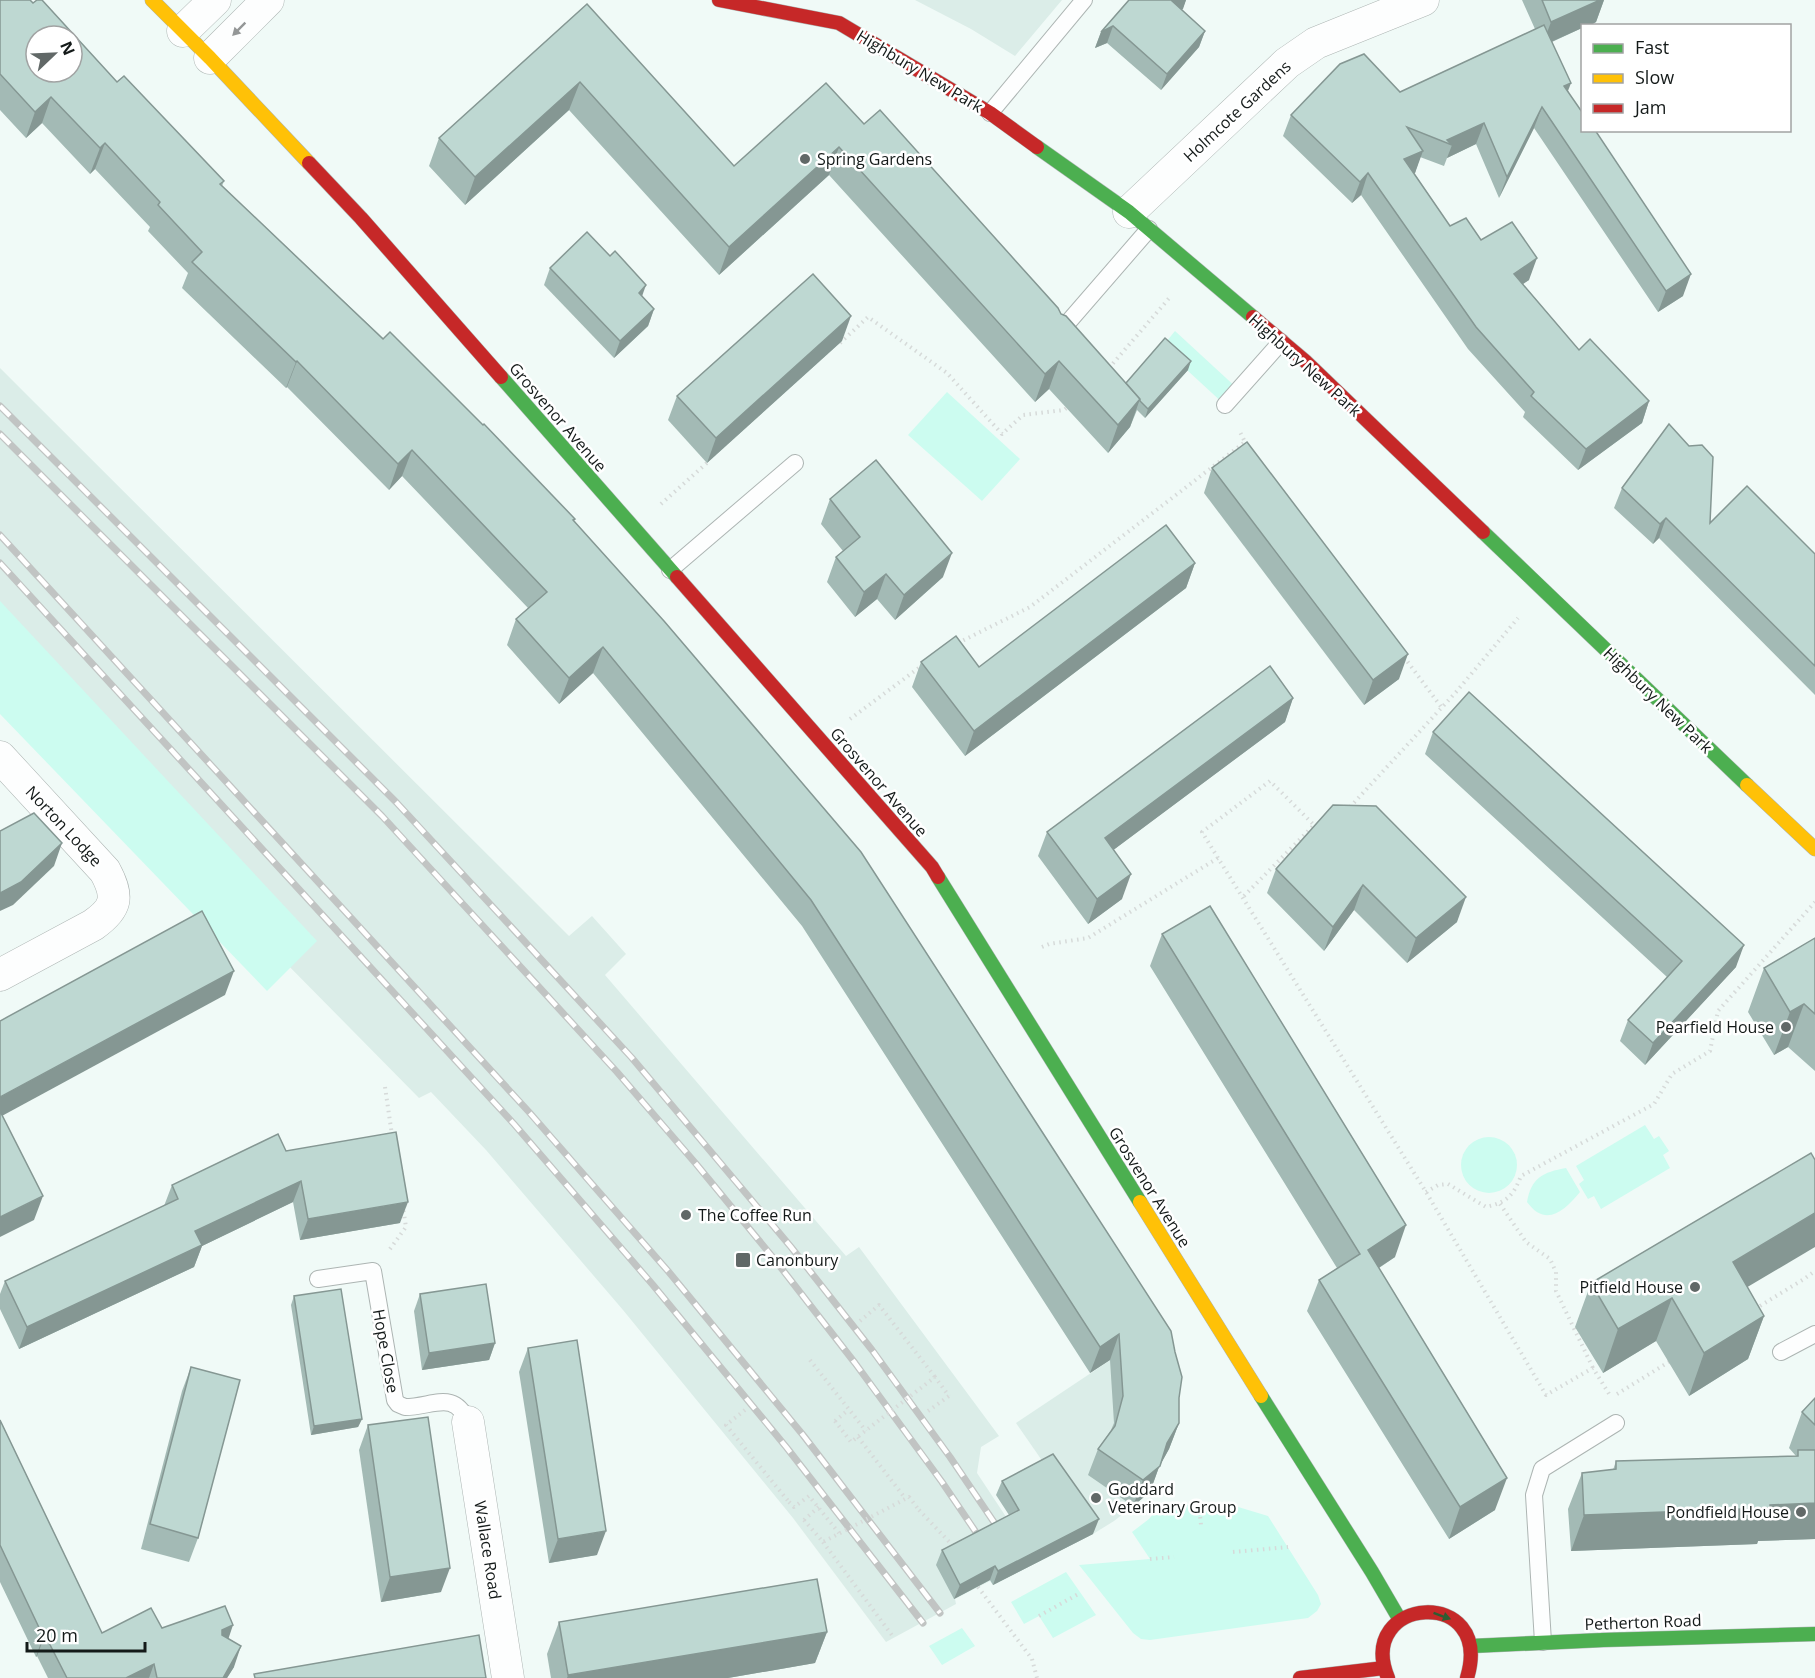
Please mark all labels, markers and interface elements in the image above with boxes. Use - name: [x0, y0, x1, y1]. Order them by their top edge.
- one-way arrow: [231, 22, 246, 36]
- north arrow: [24, 24, 84, 84]
- legend: [1581, 24, 1791, 132]
- street label: Highbury New Park: [853, 25, 988, 118]
- text: Fast: [1635, 35, 1669, 59]
- text: N: [55, 38, 80, 58]
- street label: Holmcote Gardens: [1178, 55, 1296, 167]
- text: Slow: [1635, 65, 1674, 89]
- text: Jam: [1633, 95, 1667, 119]
- place label: Spring Gardens: [817, 148, 932, 170]
- marker: Spring Gardens: [798, 152, 812, 166]
- street label: Highbury New Park: [1244, 309, 1366, 422]
- street label: Grosvenor Avenue: [504, 358, 612, 476]
- street label: Highbury New Park: [1599, 642, 1718, 758]
- street label: Grosvenor Avenue: [825, 723, 933, 841]
- street label: Norton Lodge: [21, 781, 107, 871]
- place label: Pearfield House: [1656, 1016, 1774, 1038]
- marker: Pearfield House: [1779, 1020, 1793, 1034]
- street label: Grosvenor Avenue: [1104, 1123, 1196, 1251]
- place label: The Coffee Run: [698, 1204, 812, 1226]
- marker: The Coffee Run: [679, 1208, 693, 1222]
- place label: Canonbury: [756, 1249, 839, 1271]
- marker: Canonbury: [734, 1251, 752, 1269]
- place label: Pitfield House: [1579, 1276, 1683, 1298]
- marker: Pitfield House: [1688, 1280, 1702, 1294]
- street label: Hope Close: [368, 1307, 404, 1395]
- place label: Goddard Veterinary Group: [1108, 1478, 1237, 1518]
- marker: Goddard Veterinary Group: [1089, 1491, 1103, 1505]
- street label: Wallace Road: [469, 1499, 507, 1601]
- place label: Pondfield House: [1666, 1501, 1789, 1523]
- marker: Pondfield House: [1794, 1505, 1808, 1519]
- street label: Petherton Road: [1584, 1609, 1702, 1635]
- one-way arrow: [1433, 1611, 1451, 1621]
- scale bar: [27, 1615, 146, 1653]
- text: 20 m: [36, 1623, 78, 1647]

